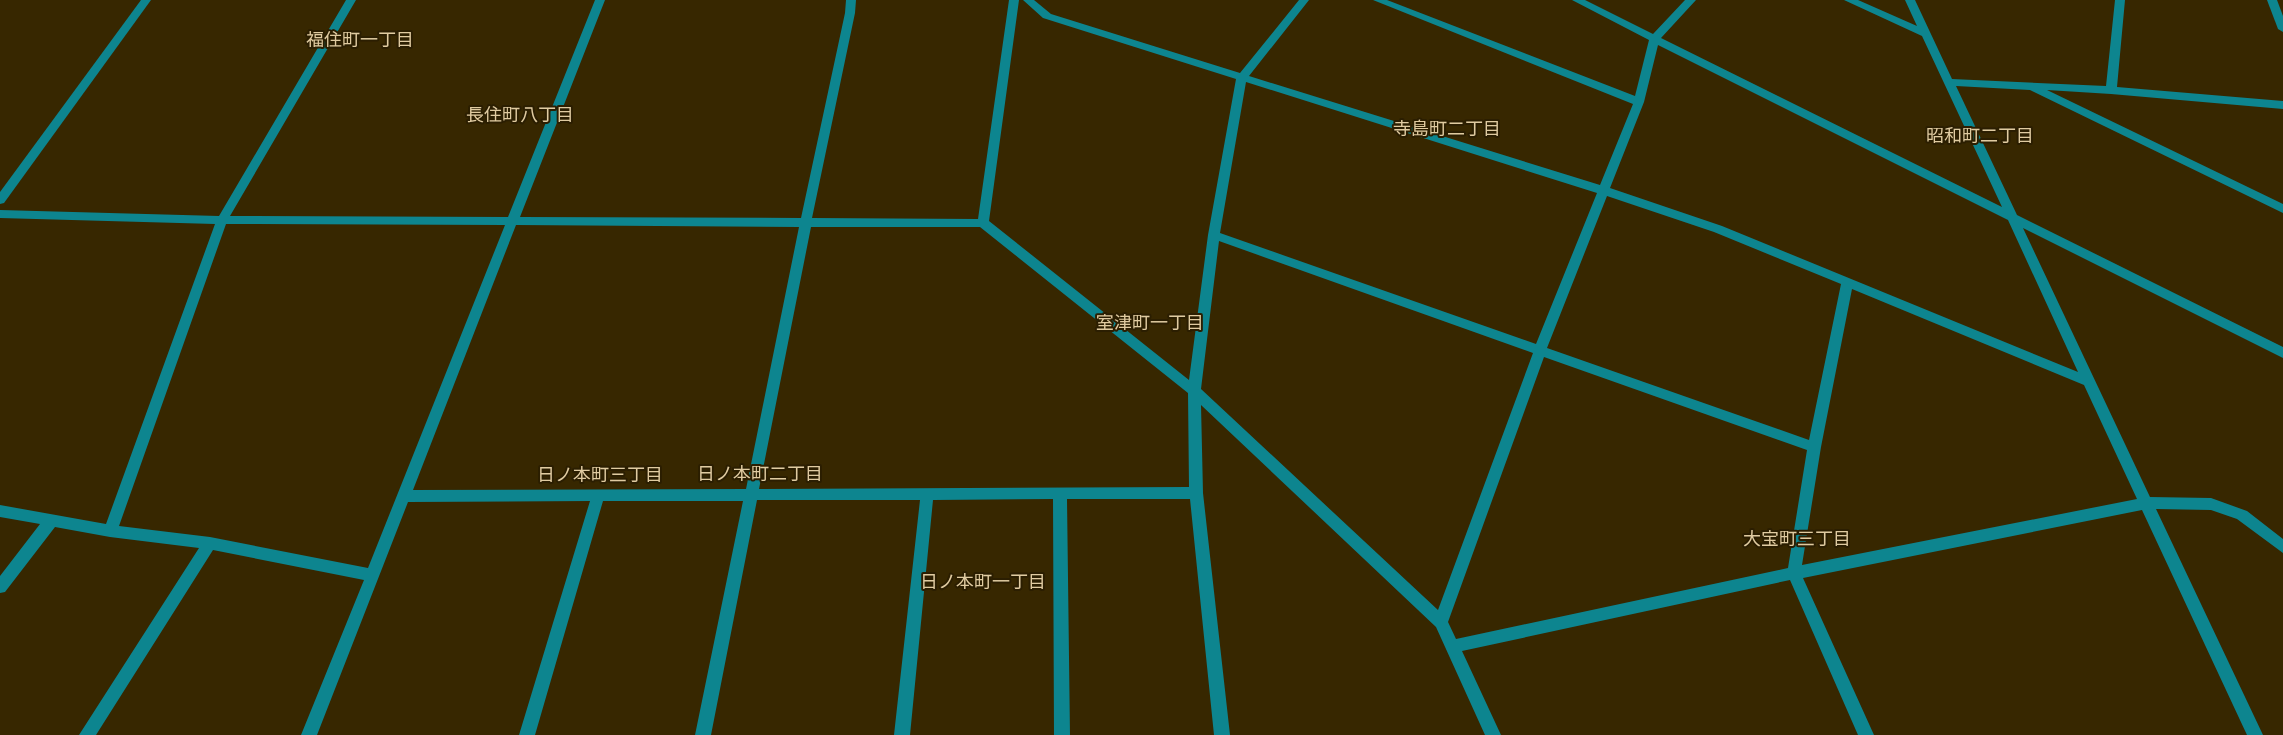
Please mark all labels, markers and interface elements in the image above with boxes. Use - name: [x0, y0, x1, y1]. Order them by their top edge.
- district label: 福住町一丁目: [306, 29, 414, 51]
- district label: 長住町八丁目: [466, 104, 574, 126]
- district label: 寺島町二丁目: [1393, 118, 1501, 140]
- district label: 昭和町二丁目: [1926, 125, 2034, 147]
- district label: 室津町一丁目: [1096, 312, 1204, 334]
- district label: 日ノ本町二丁目: [697, 463, 823, 485]
- district label: 日ノ本町三丁目: [537, 464, 663, 486]
- district label: 大宝町三丁目: [1743, 528, 1851, 550]
- district label: 日ノ本町一丁目: [920, 571, 1046, 593]

